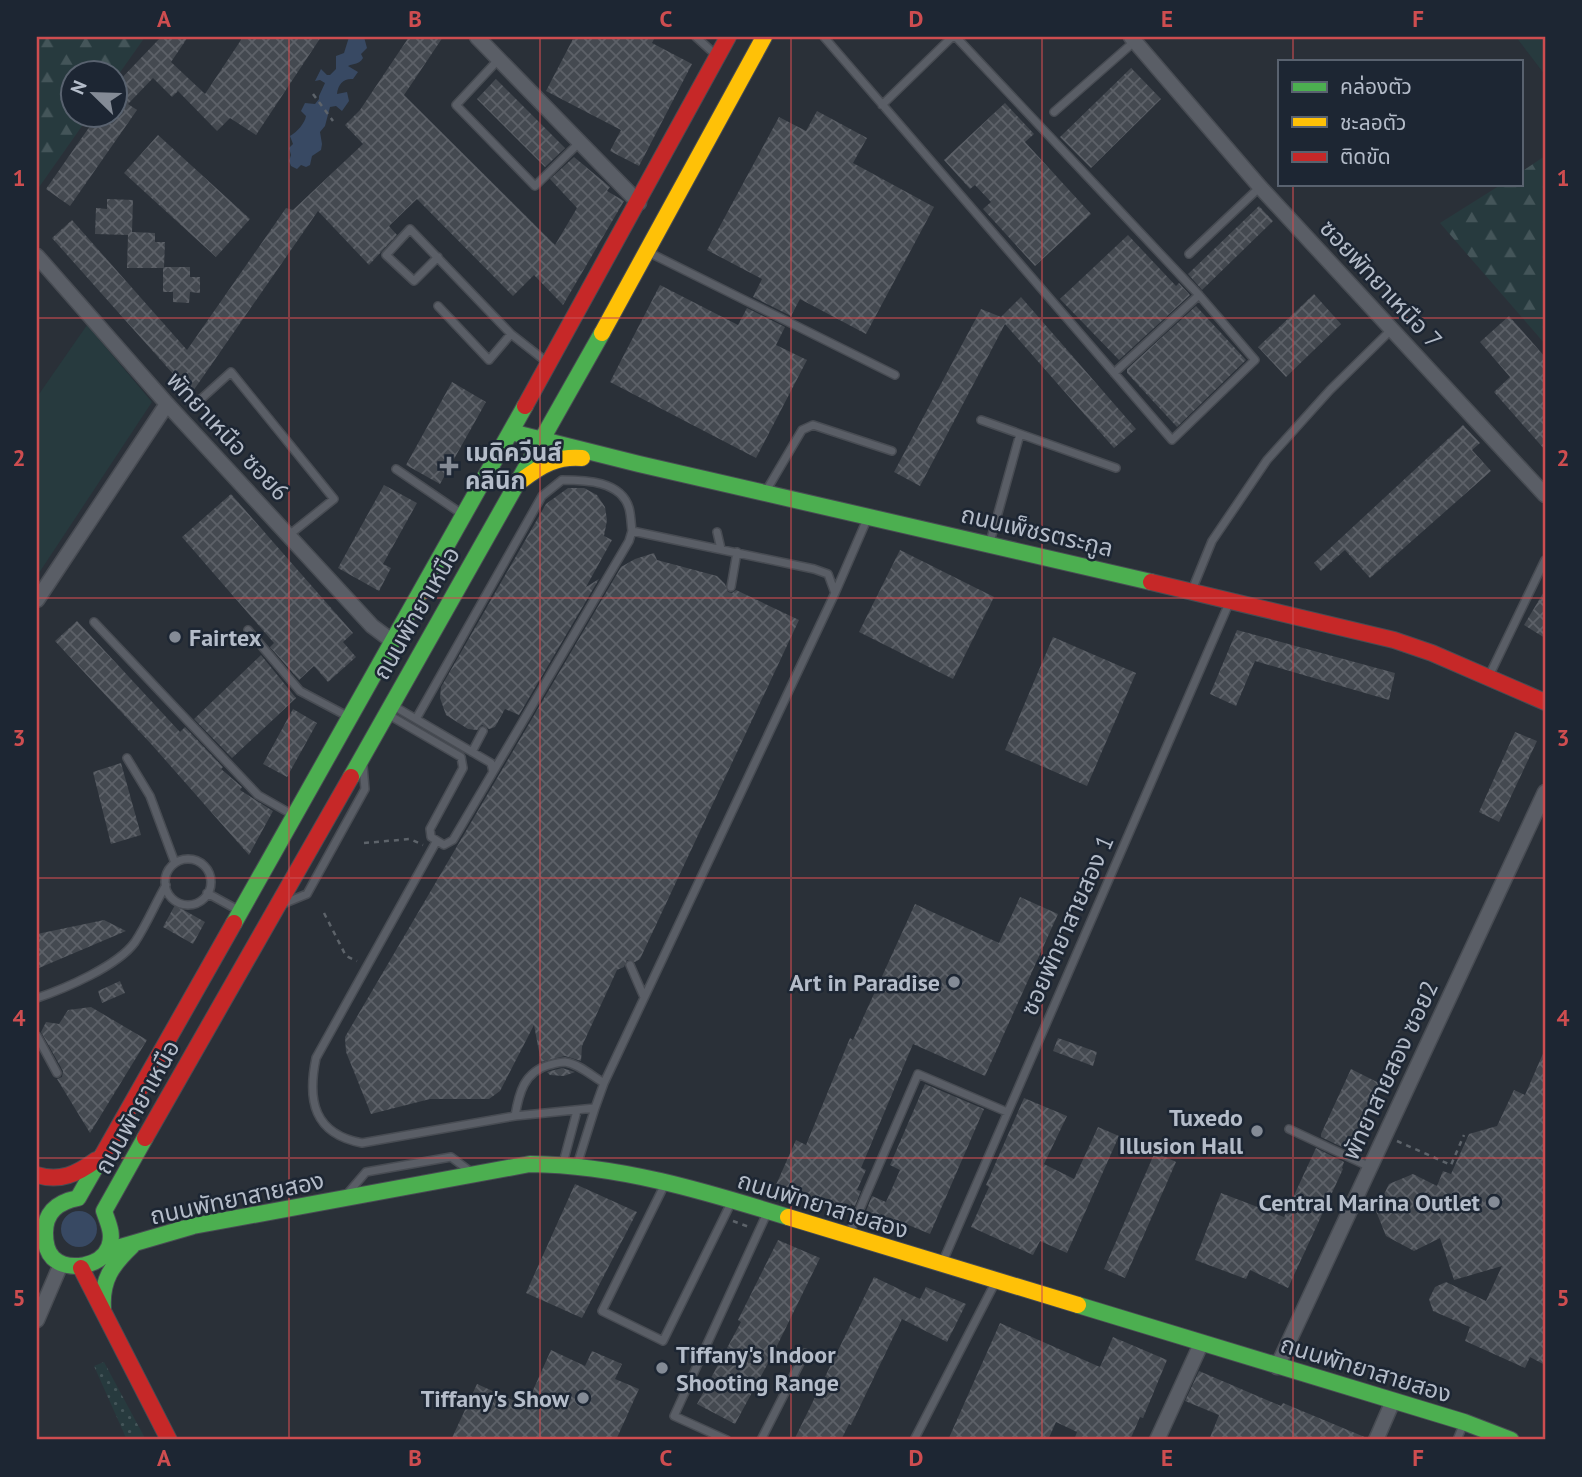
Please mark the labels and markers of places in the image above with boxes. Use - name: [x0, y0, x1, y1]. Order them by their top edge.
- place label: เมดิควีนส์ คลินิก: [465, 437, 562, 496]
- marker: เมดิควีนส์ คลินิก: [439, 456, 459, 476]
- place label: Fairtex: [189, 622, 262, 653]
- marker: Fairtex: [167, 629, 183, 645]
- place label: Art in Paradise: [789, 967, 940, 998]
- marker: Art in Paradise: [946, 974, 962, 990]
- place label: Tuxedo Illusion Hall: [1119, 1102, 1244, 1161]
- marker: Tuxedo Illusion Hall: [1249, 1123, 1265, 1139]
- place label: Central Marina Outlet: [1259, 1187, 1481, 1218]
- marker: Central Marina Outlet: [1486, 1194, 1502, 1210]
- place label: Tiffany's Indoor Shooting Range: [676, 1339, 839, 1398]
- marker: Tiffany's Indoor Shooting Range: [654, 1360, 670, 1376]
- place label: Tiffany's Show: [421, 1383, 570, 1414]
- marker: Tiffany's Show: [575, 1390, 591, 1406]

